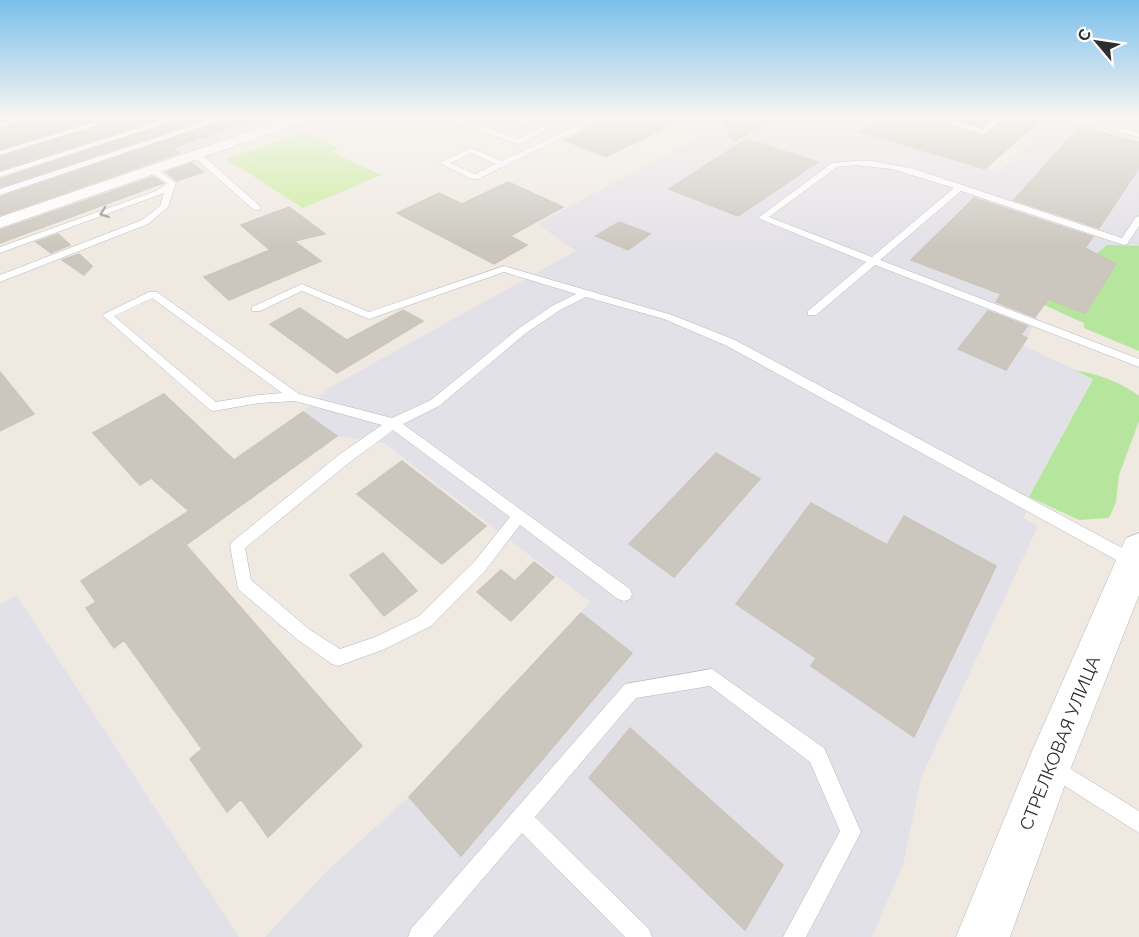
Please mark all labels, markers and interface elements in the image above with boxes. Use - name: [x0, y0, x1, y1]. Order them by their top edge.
- north arrow: [1067, 12, 1127, 72]
- text: С: [1073, 26, 1095, 44]
- one-way arrow: [99, 205, 109, 218]
- street label: СТРЕЛКОВАЯ УЛИЦА: [1015, 653, 1104, 833]

